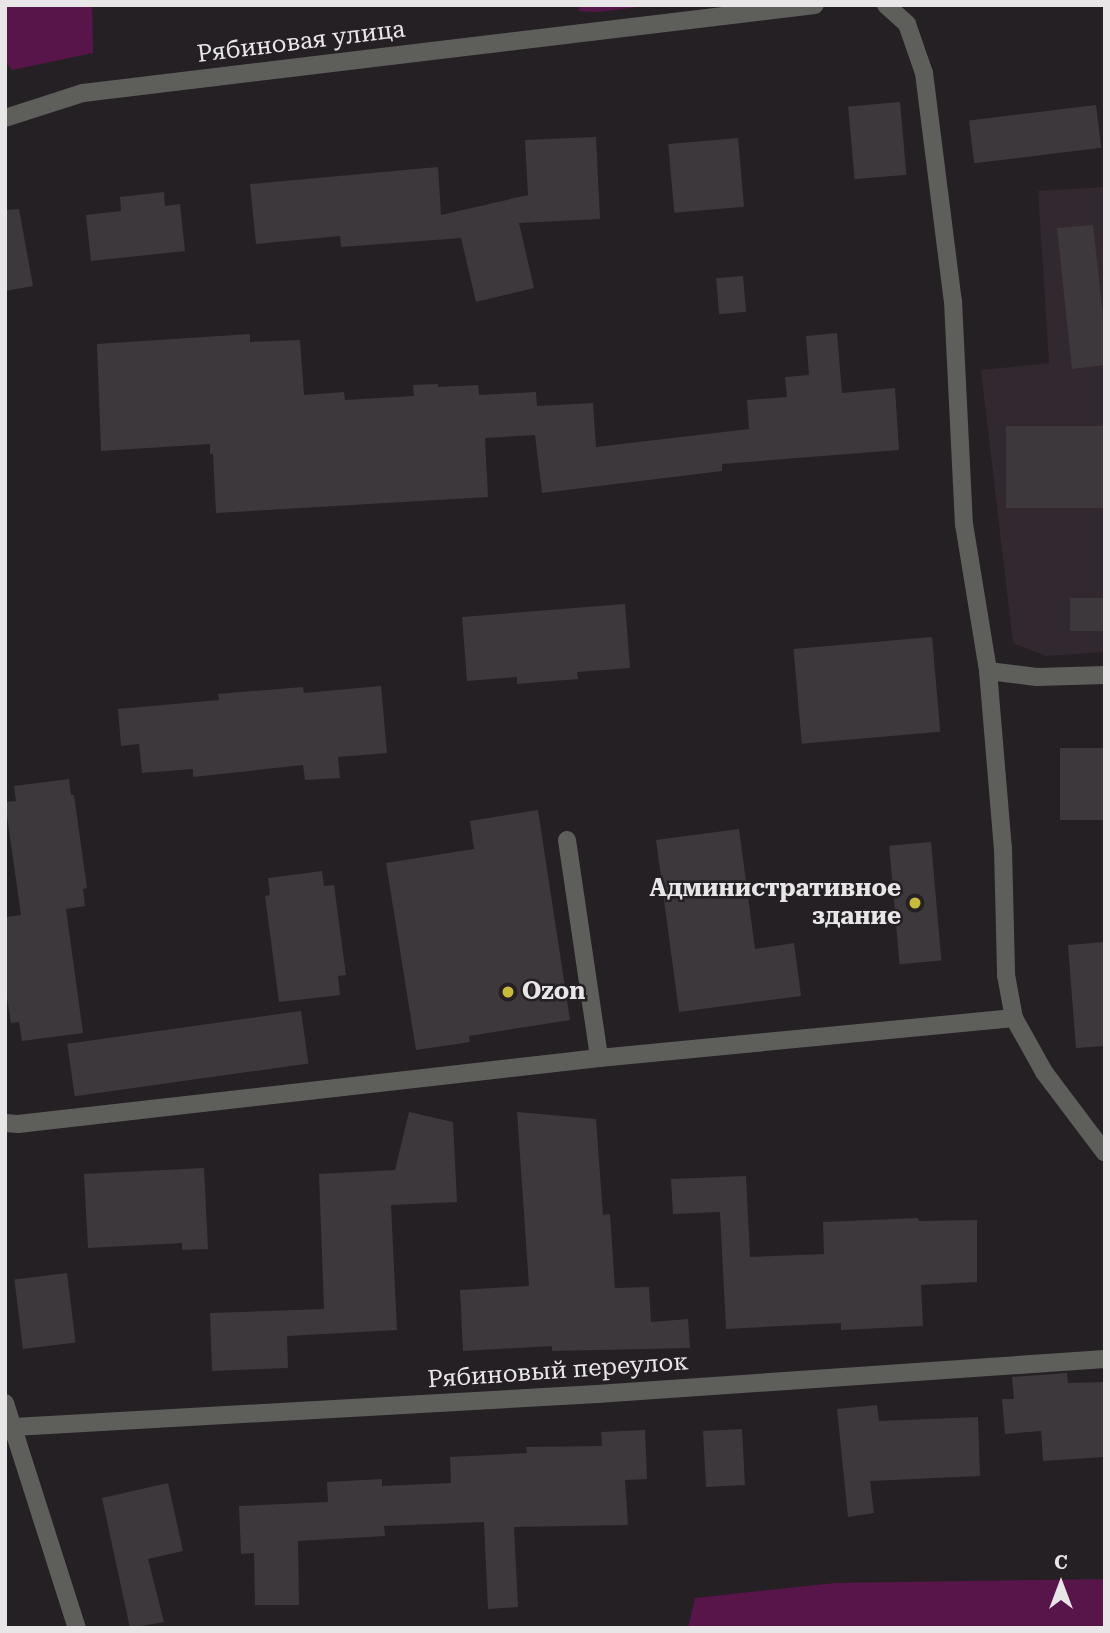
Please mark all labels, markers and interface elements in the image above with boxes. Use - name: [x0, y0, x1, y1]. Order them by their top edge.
- street label: Рябиновая улица: [195, 15, 407, 69]
- place label: Административное здание: [649, 875, 901, 931]
- marker: Административное здание: [907, 895, 923, 911]
- place label: Ozon: [522, 978, 585, 1006]
- marker: Ozon: [500, 984, 516, 1000]
- street label: Рябиновый переулок: [427, 1348, 689, 1394]
- north arrow: [1026, 1549, 1096, 1619]
- text: С: [1054, 1551, 1068, 1574]

